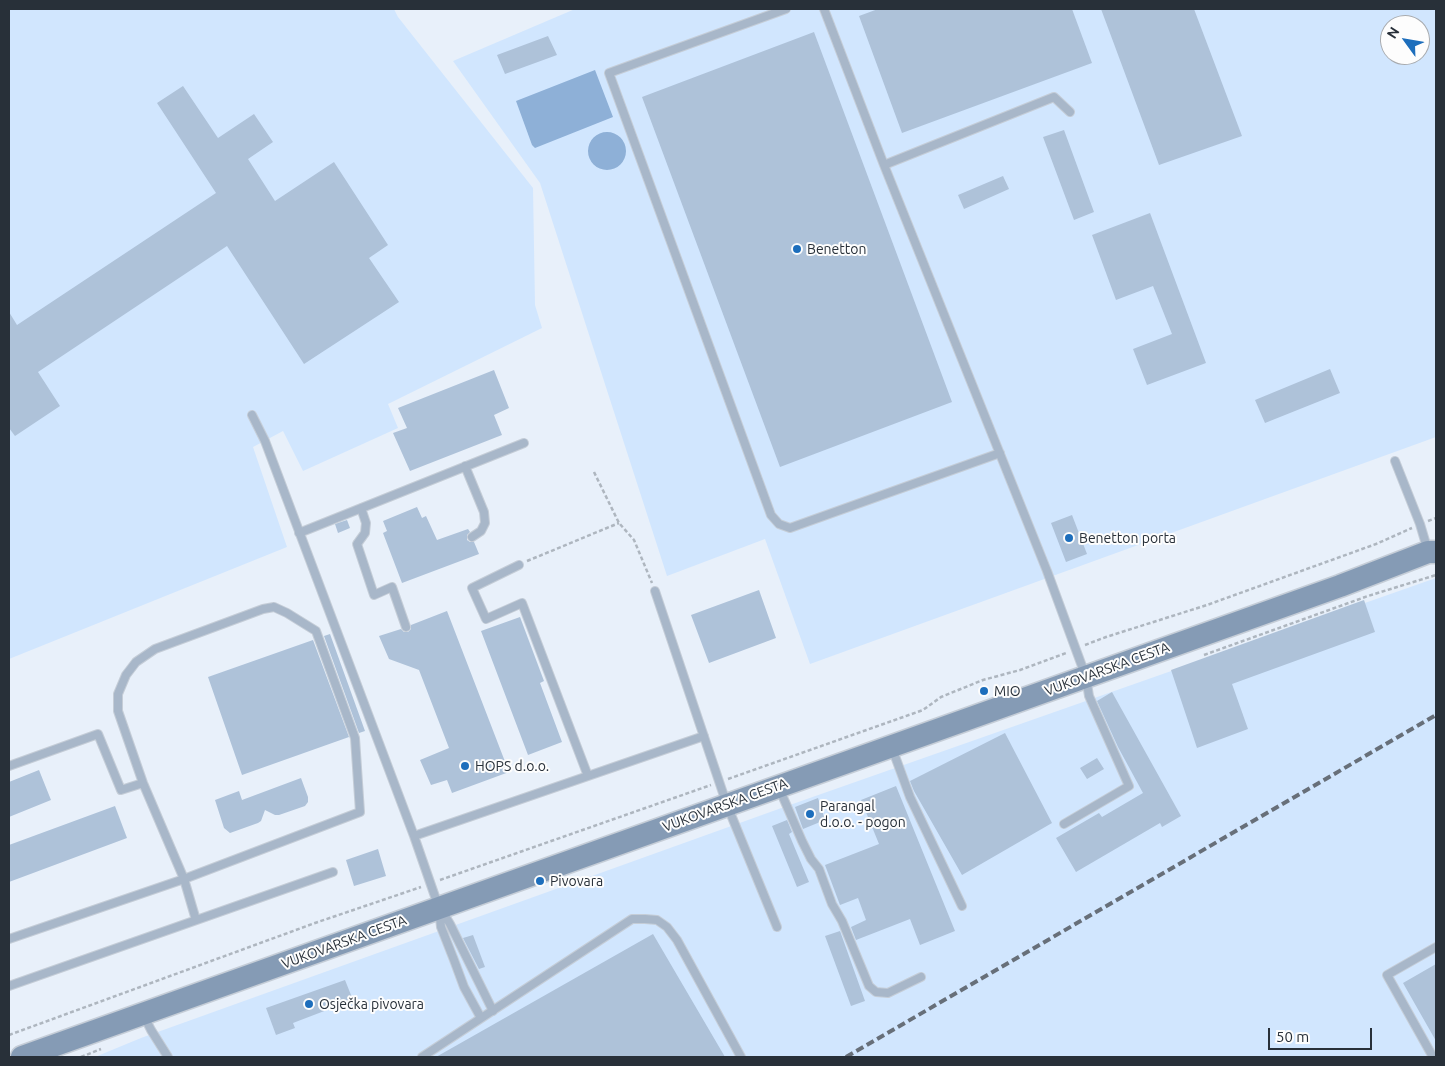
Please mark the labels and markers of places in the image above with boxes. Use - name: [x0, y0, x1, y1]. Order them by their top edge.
- place label: Benetton: [807, 241, 866, 257]
- marker: Benetton: [791, 243, 803, 255]
- place label: Benetton porta: [1079, 530, 1176, 546]
- marker: Benetton porta: [1063, 532, 1075, 544]
- place label: MIO: [994, 683, 1021, 699]
- marker: MIO: [978, 685, 990, 697]
- place label: HOPS d.o.o.: [475, 758, 549, 774]
- marker: HOPS d.o.o.: [459, 760, 471, 772]
- place label: Parangal d.o.o. - pogon: [820, 798, 906, 830]
- marker: Parangal d.o.o. - pogon: [804, 808, 816, 820]
- place label: Pivovara: [550, 873, 603, 889]
- marker: Pivovara: [534, 875, 546, 887]
- place label: Osječka pivovara: [319, 996, 424, 1012]
- marker: Osječka pivovara: [303, 998, 315, 1010]

